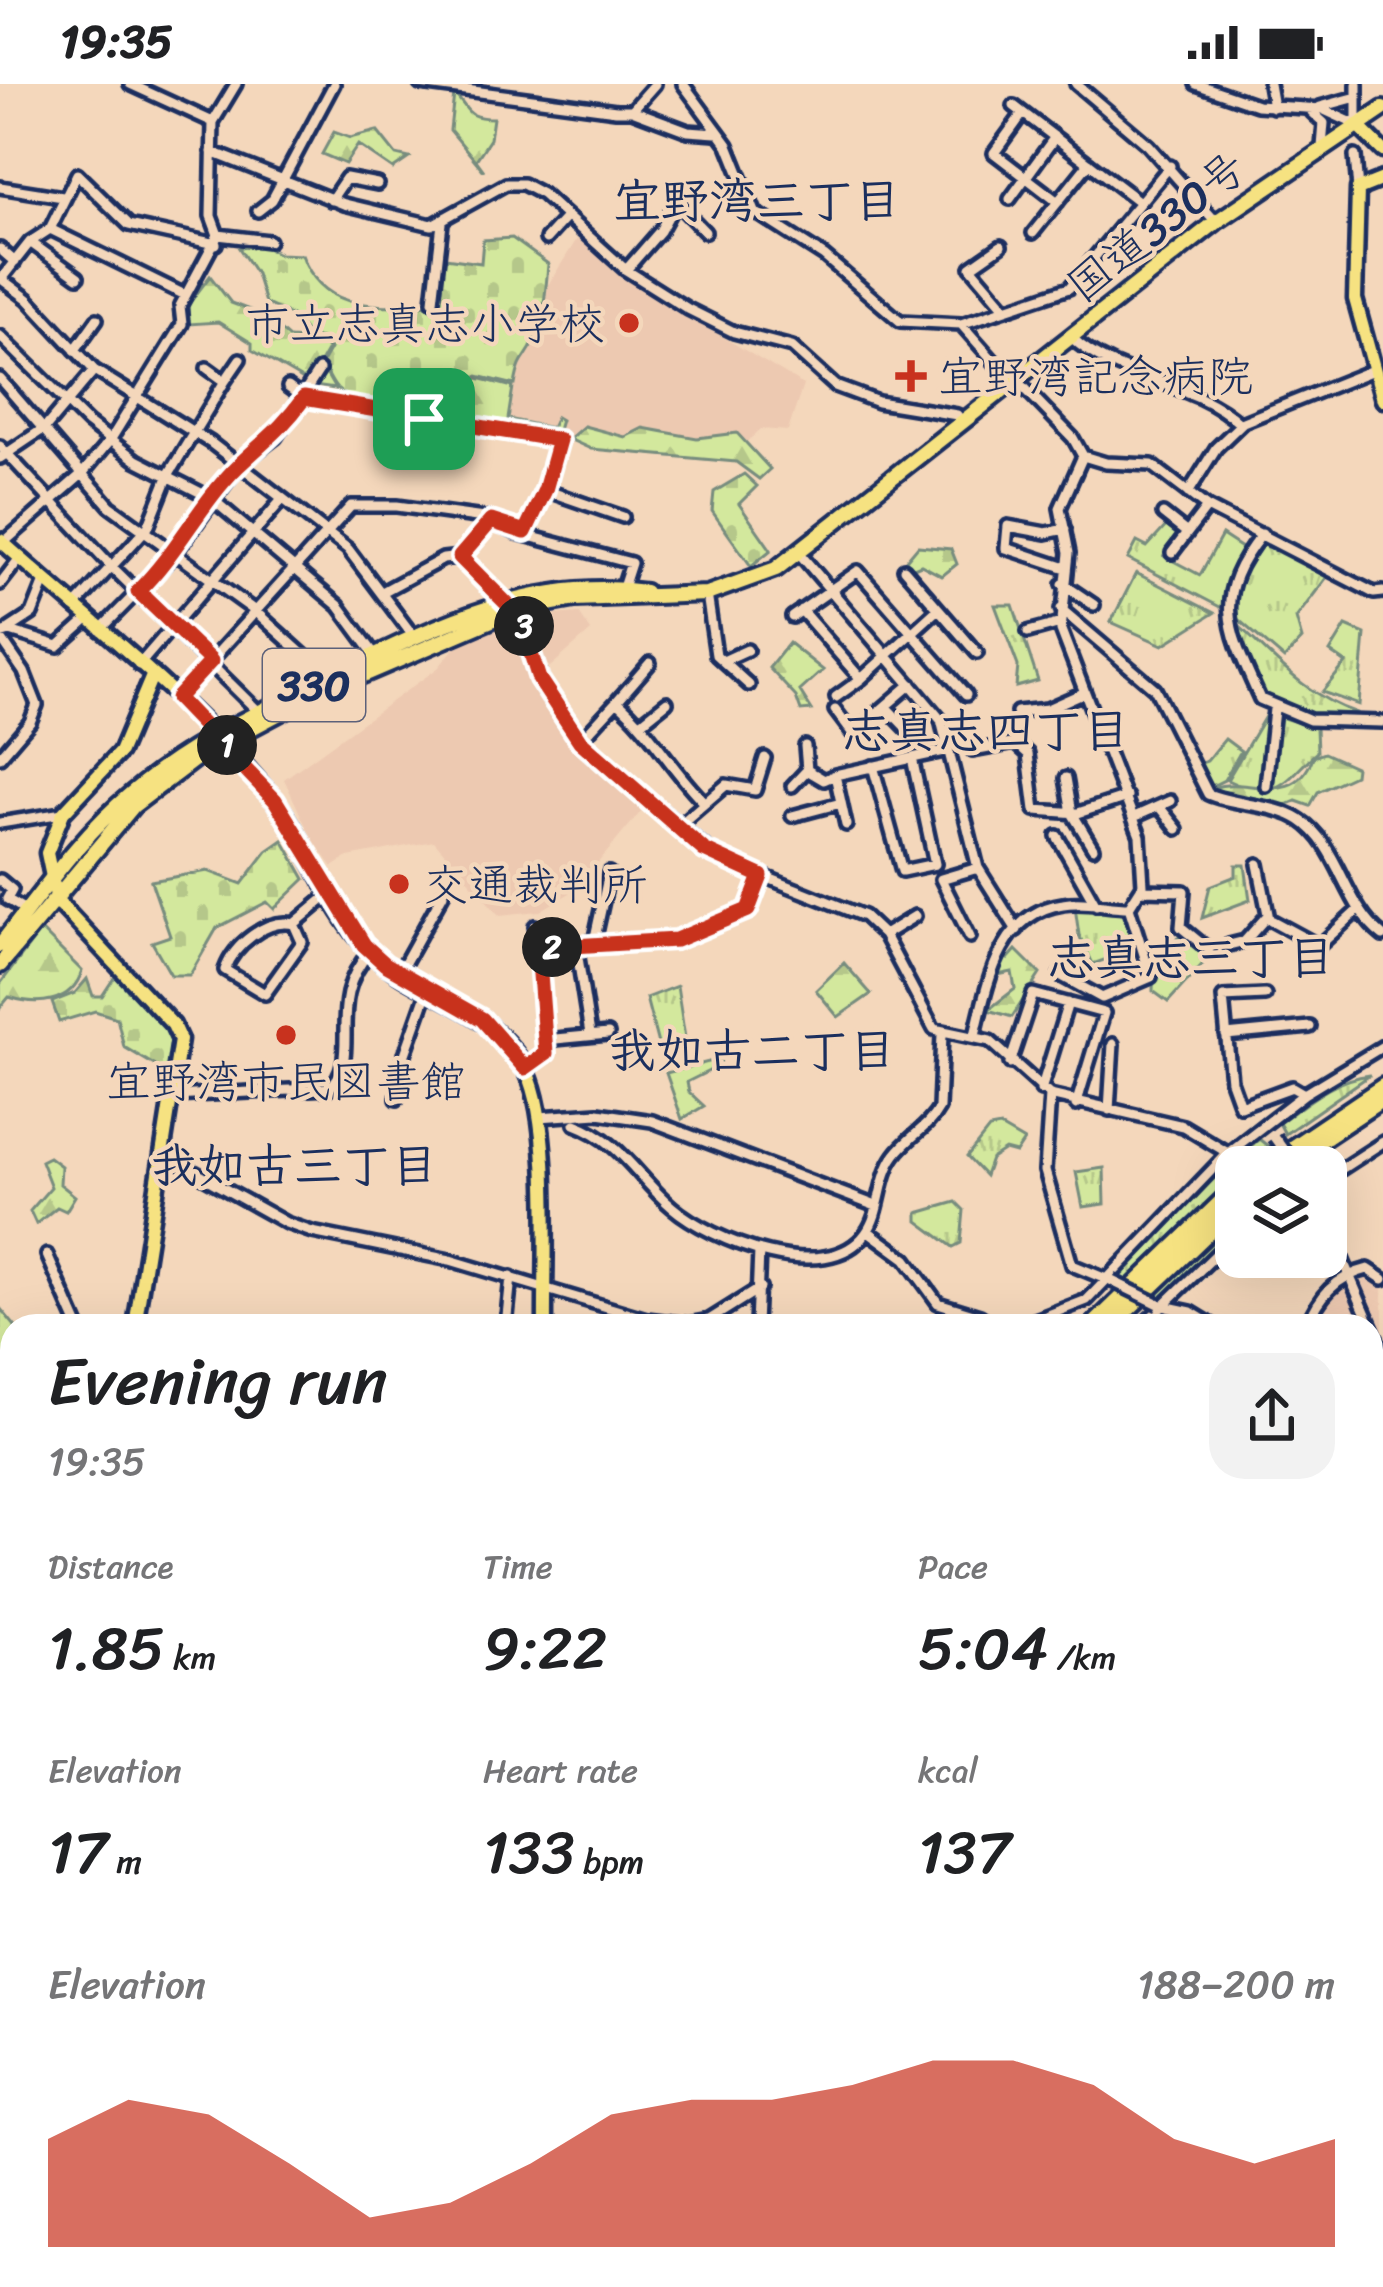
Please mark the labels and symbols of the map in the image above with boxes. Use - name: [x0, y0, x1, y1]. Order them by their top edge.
- street label: 国道330号: [1048, 130, 1265, 324]
- district label: 宜野湾三丁目: [613, 158, 901, 243]
- place label: 市立志真志小学校: [245, 284, 605, 364]
- marker: 市立志真志小学校: [616, 310, 642, 336]
- place label: 宜野湾記念病院: [938, 337, 1253, 417]
- marker: 宜野湾記念病院: [895, 360, 927, 392]
- pin: [373, 368, 475, 470]
- pin: 3: [494, 596, 554, 656]
- road number: 330: [263, 649, 365, 721]
- district label: 志真志四丁目: [842, 688, 1130, 773]
- pin: 1: [197, 715, 257, 775]
- place label: 交通裁判所: [423, 845, 648, 925]
- marker: 交通裁判所: [386, 871, 412, 897]
- district label: 志真志三丁目: [1047, 915, 1335, 1000]
- pin: 2: [522, 917, 582, 977]
- district label: 我如古二丁目: [608, 1008, 896, 1093]
- marker: 宜野湾市民図書館: [273, 1022, 299, 1048]
- place label: 宜野湾市民図書館: [106, 1042, 466, 1122]
- district label: 我如古三丁目: [150, 1123, 438, 1208]

